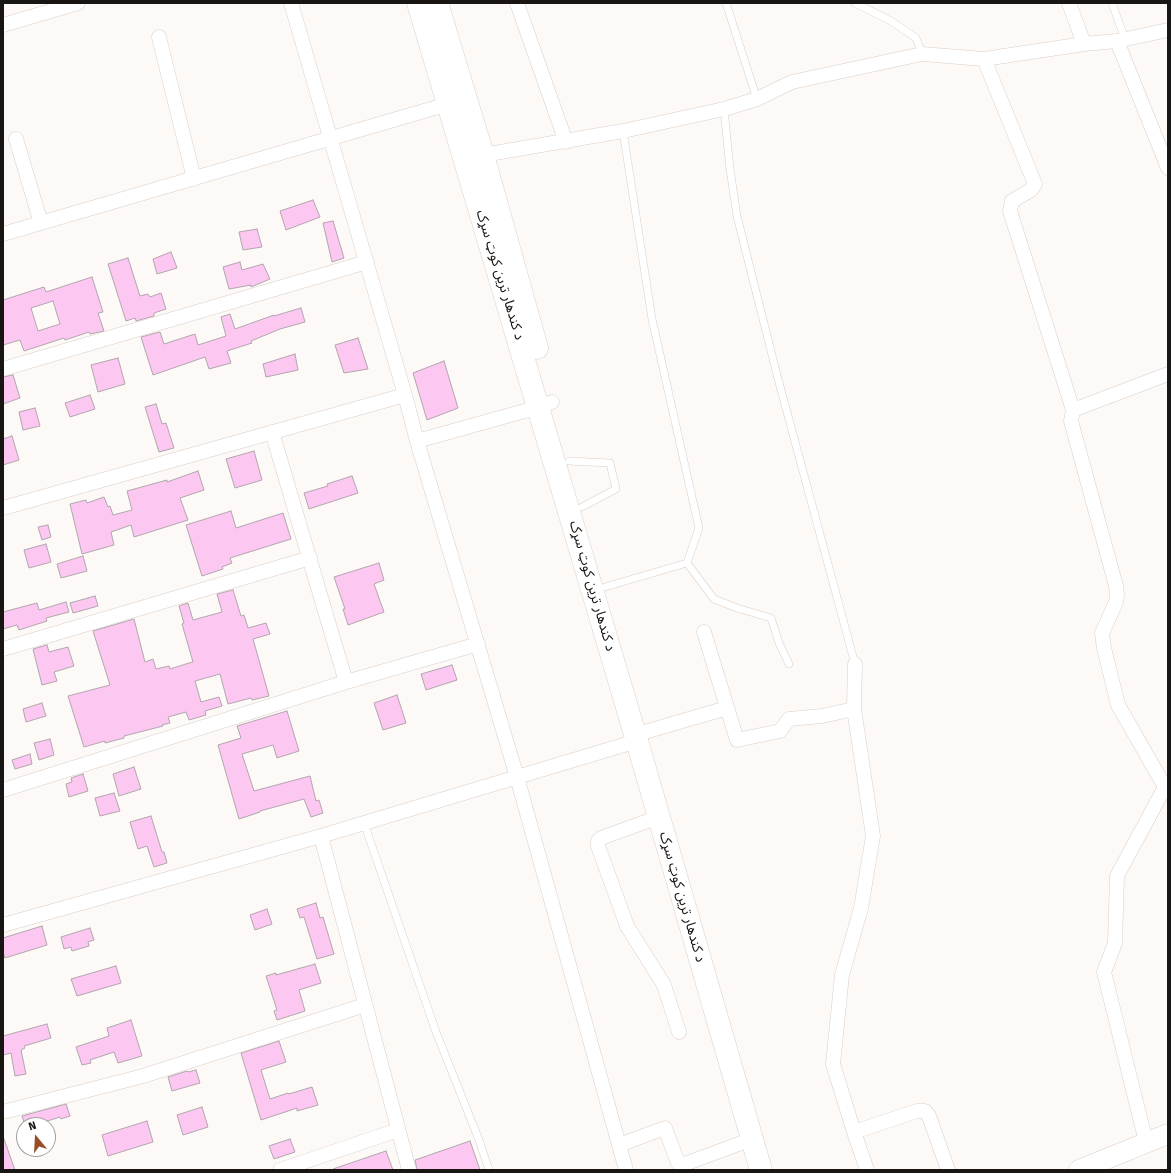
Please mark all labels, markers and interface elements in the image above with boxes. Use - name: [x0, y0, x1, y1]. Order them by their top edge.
- street label: د کندهار ترين کوټ سړک: [472, 208, 528, 342]
- street label: د کندهار ترين کوټ سړک: [565, 519, 619, 653]
- street label: د کندهار ترين کوټ سړک: [655, 830, 709, 964]
- north arrow: [16, 1117, 56, 1157]
- text: N: [27, 1119, 38, 1133]

